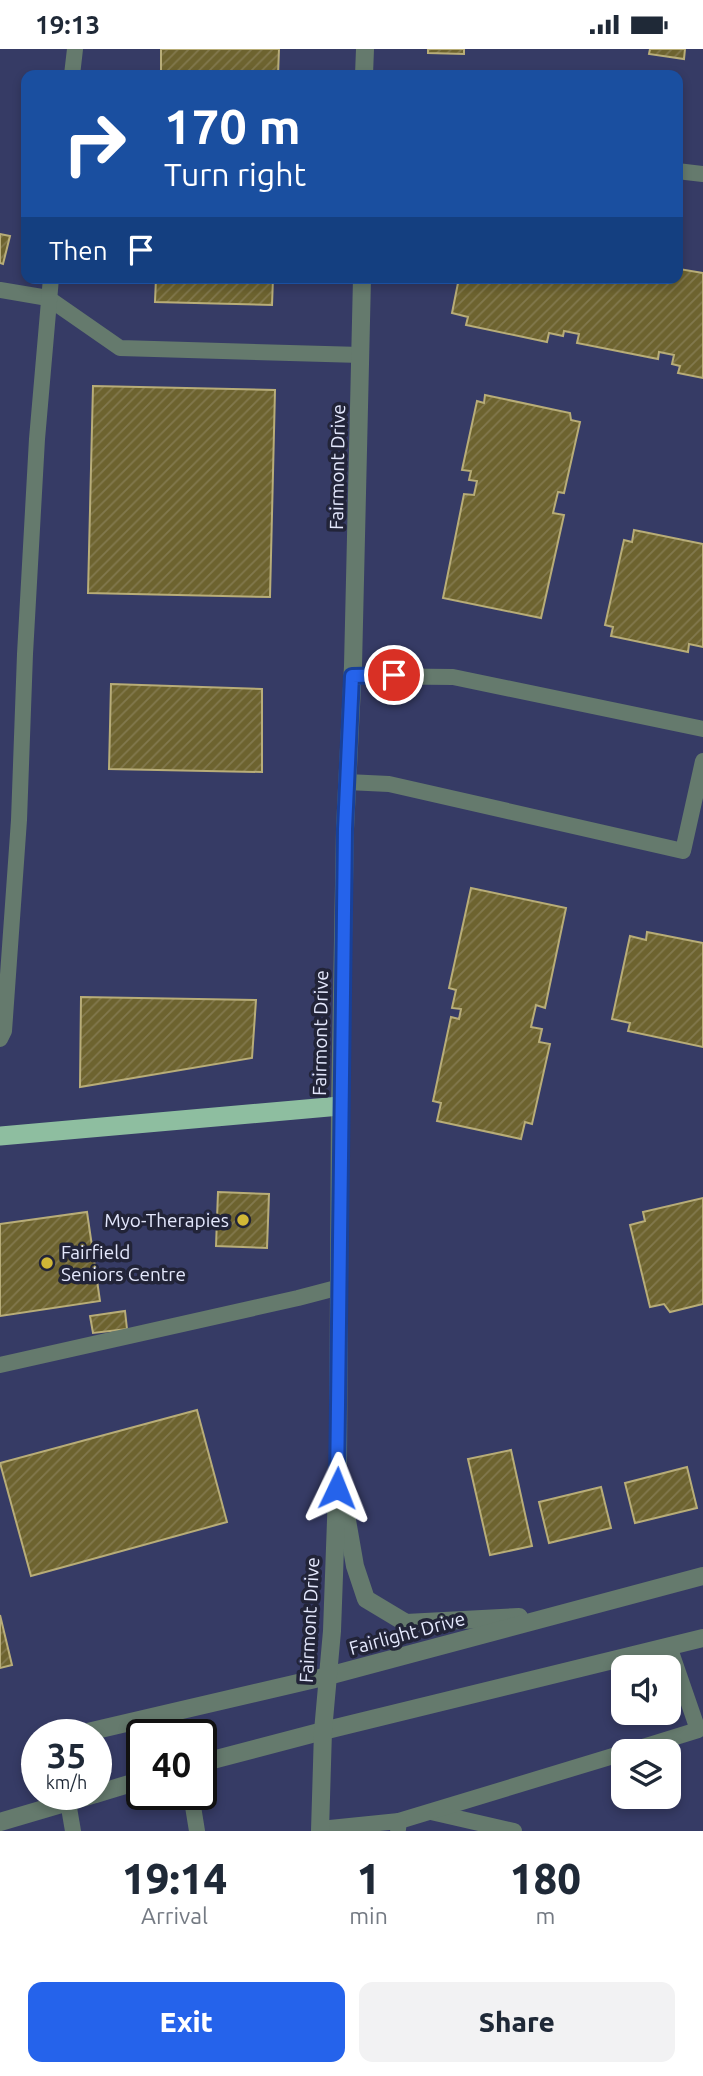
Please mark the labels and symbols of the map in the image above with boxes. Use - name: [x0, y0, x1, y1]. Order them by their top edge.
- street label: Fairmont Drive: [325, 404, 349, 530]
- pin: [364, 645, 424, 705]
- street label: Fairmont Drive: [308, 970, 332, 1096]
- place label: Myo-Therapies: [104, 1209, 229, 1231]
- marker: Myo-Therapies: [235, 1212, 251, 1228]
- place label: Fairfield Seniors Centre: [61, 1241, 186, 1285]
- marker: Fairfield Seniors Centre: [39, 1255, 55, 1271]
- position arrow: [300, 1451, 374, 1525]
- street label: Fairmont Drive: [295, 1557, 323, 1683]
- street label: Fairlight Drive: [347, 1607, 467, 1659]
- speed limit sign: 40: [126, 1719, 217, 1810]

